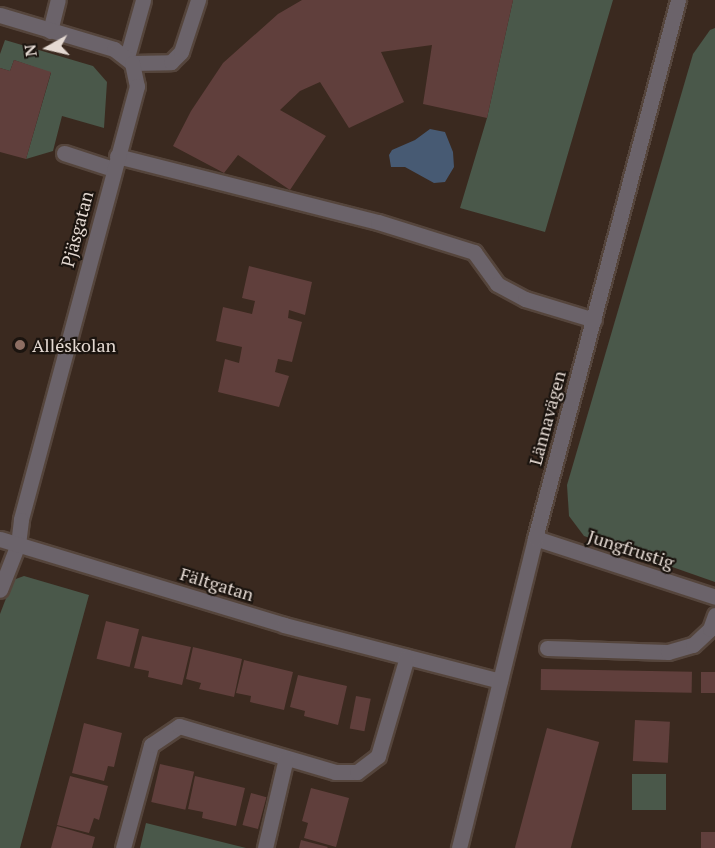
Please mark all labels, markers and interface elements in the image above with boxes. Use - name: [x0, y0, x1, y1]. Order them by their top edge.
- north arrow: [18, 18, 78, 78]
- text: N: [18, 43, 42, 58]
- street label: Pjäsgatan: [56, 189, 98, 269]
- place label: Alléskolan: [32, 334, 116, 356]
- marker: Alléskolan: [13, 338, 27, 352]
- street label: Lännavägen: [524, 368, 570, 468]
- street label: Jungfrustig: [585, 525, 677, 573]
- street label: Fältgatan: [178, 563, 256, 605]

